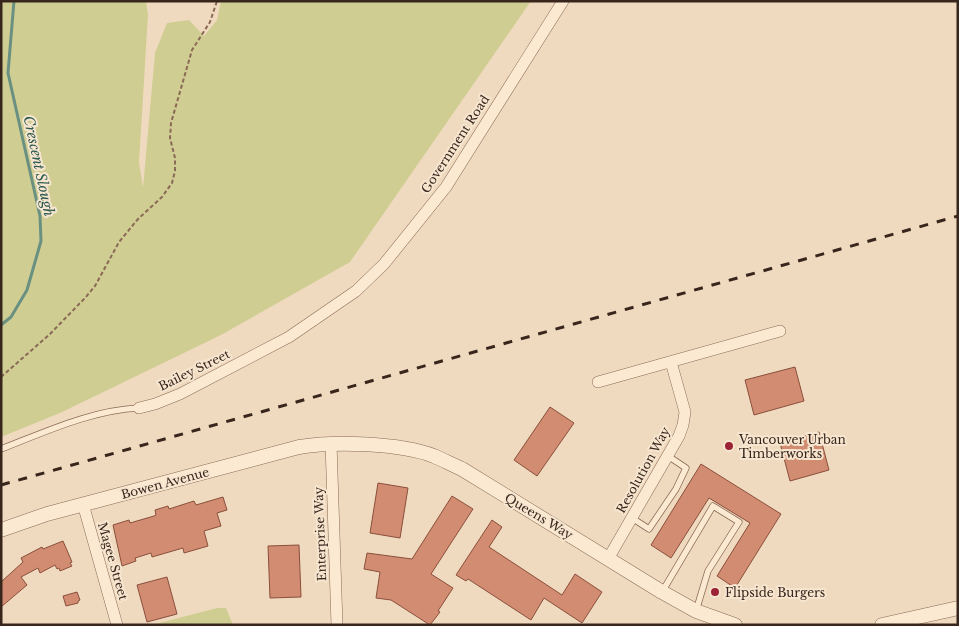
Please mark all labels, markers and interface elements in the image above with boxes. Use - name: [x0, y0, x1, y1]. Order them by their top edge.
- street label: Government Road: [418, 92, 492, 196]
- water label: Crescent Slough: [20, 114, 58, 218]
- street label: Bailey Street: [156, 346, 232, 394]
- street label: Resolution Way: [613, 424, 673, 516]
- place label: Vancouver Urban Timberworks: [738, 432, 846, 461]
- marker: Vancouver Urban Timberworks: [723, 440, 735, 452]
- street label: Bowen Avenue: [119, 464, 211, 502]
- street label: Enterprise Way: [311, 486, 329, 581]
- street label: Queens Way: [502, 490, 576, 542]
- street label: Magee Street: [95, 520, 131, 602]
- place label: Flipside Burgers: [725, 585, 825, 600]
- marker: Flipside Burgers: [709, 586, 721, 598]

